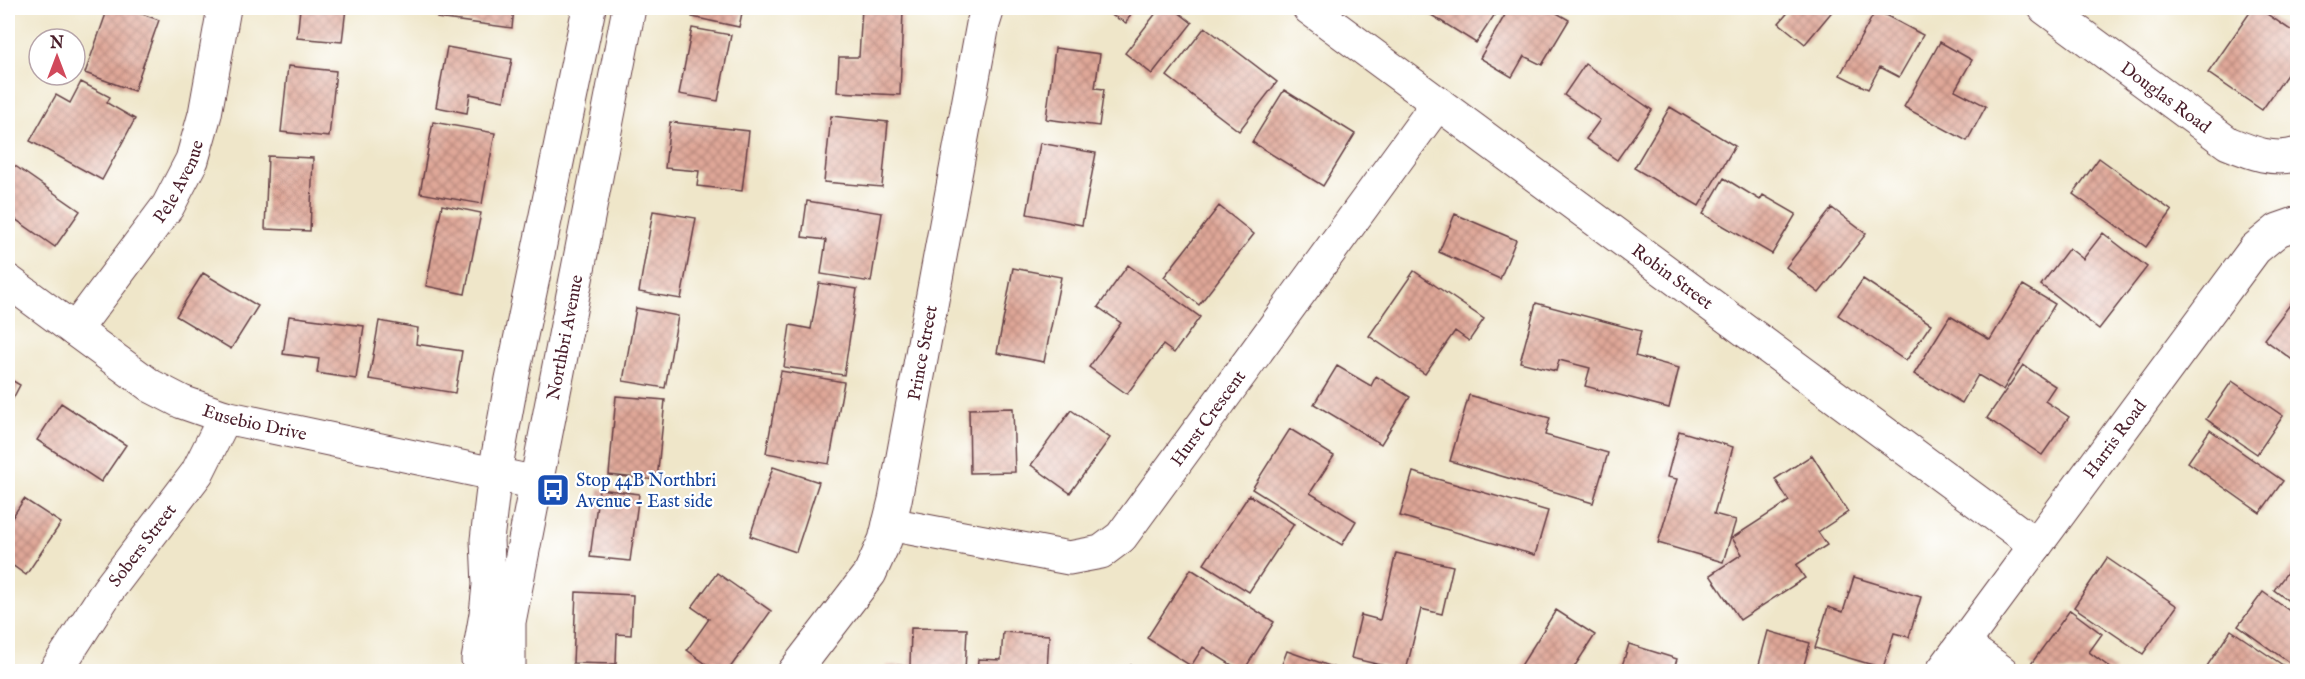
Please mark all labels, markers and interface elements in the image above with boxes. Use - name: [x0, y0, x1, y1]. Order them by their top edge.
- north arrow: [27, 27, 87, 87]
- text: N: [49, 34, 64, 54]
- street label: Douglas Road: [2115, 57, 2215, 139]
- street label: Pele Avenue: [149, 138, 210, 228]
- street label: Robin Street: [1626, 240, 1717, 316]
- street label: Northbri Avenue: [543, 273, 590, 402]
- street label: Prince Street: [904, 304, 944, 402]
- street label: Hurst Crescent: [1166, 366, 1252, 472]
- street label: Harris Road: [2079, 396, 2153, 484]
- street label: Eusebio Drive: [199, 400, 309, 447]
- place label: Stop 44B Northbri Avenue - East side: [575, 470, 716, 514]
- bus stop icon: Stop 44B Northbri Avenue - East side: [535, 472, 571, 508]
- street label: Sobers Street: [104, 500, 182, 592]

